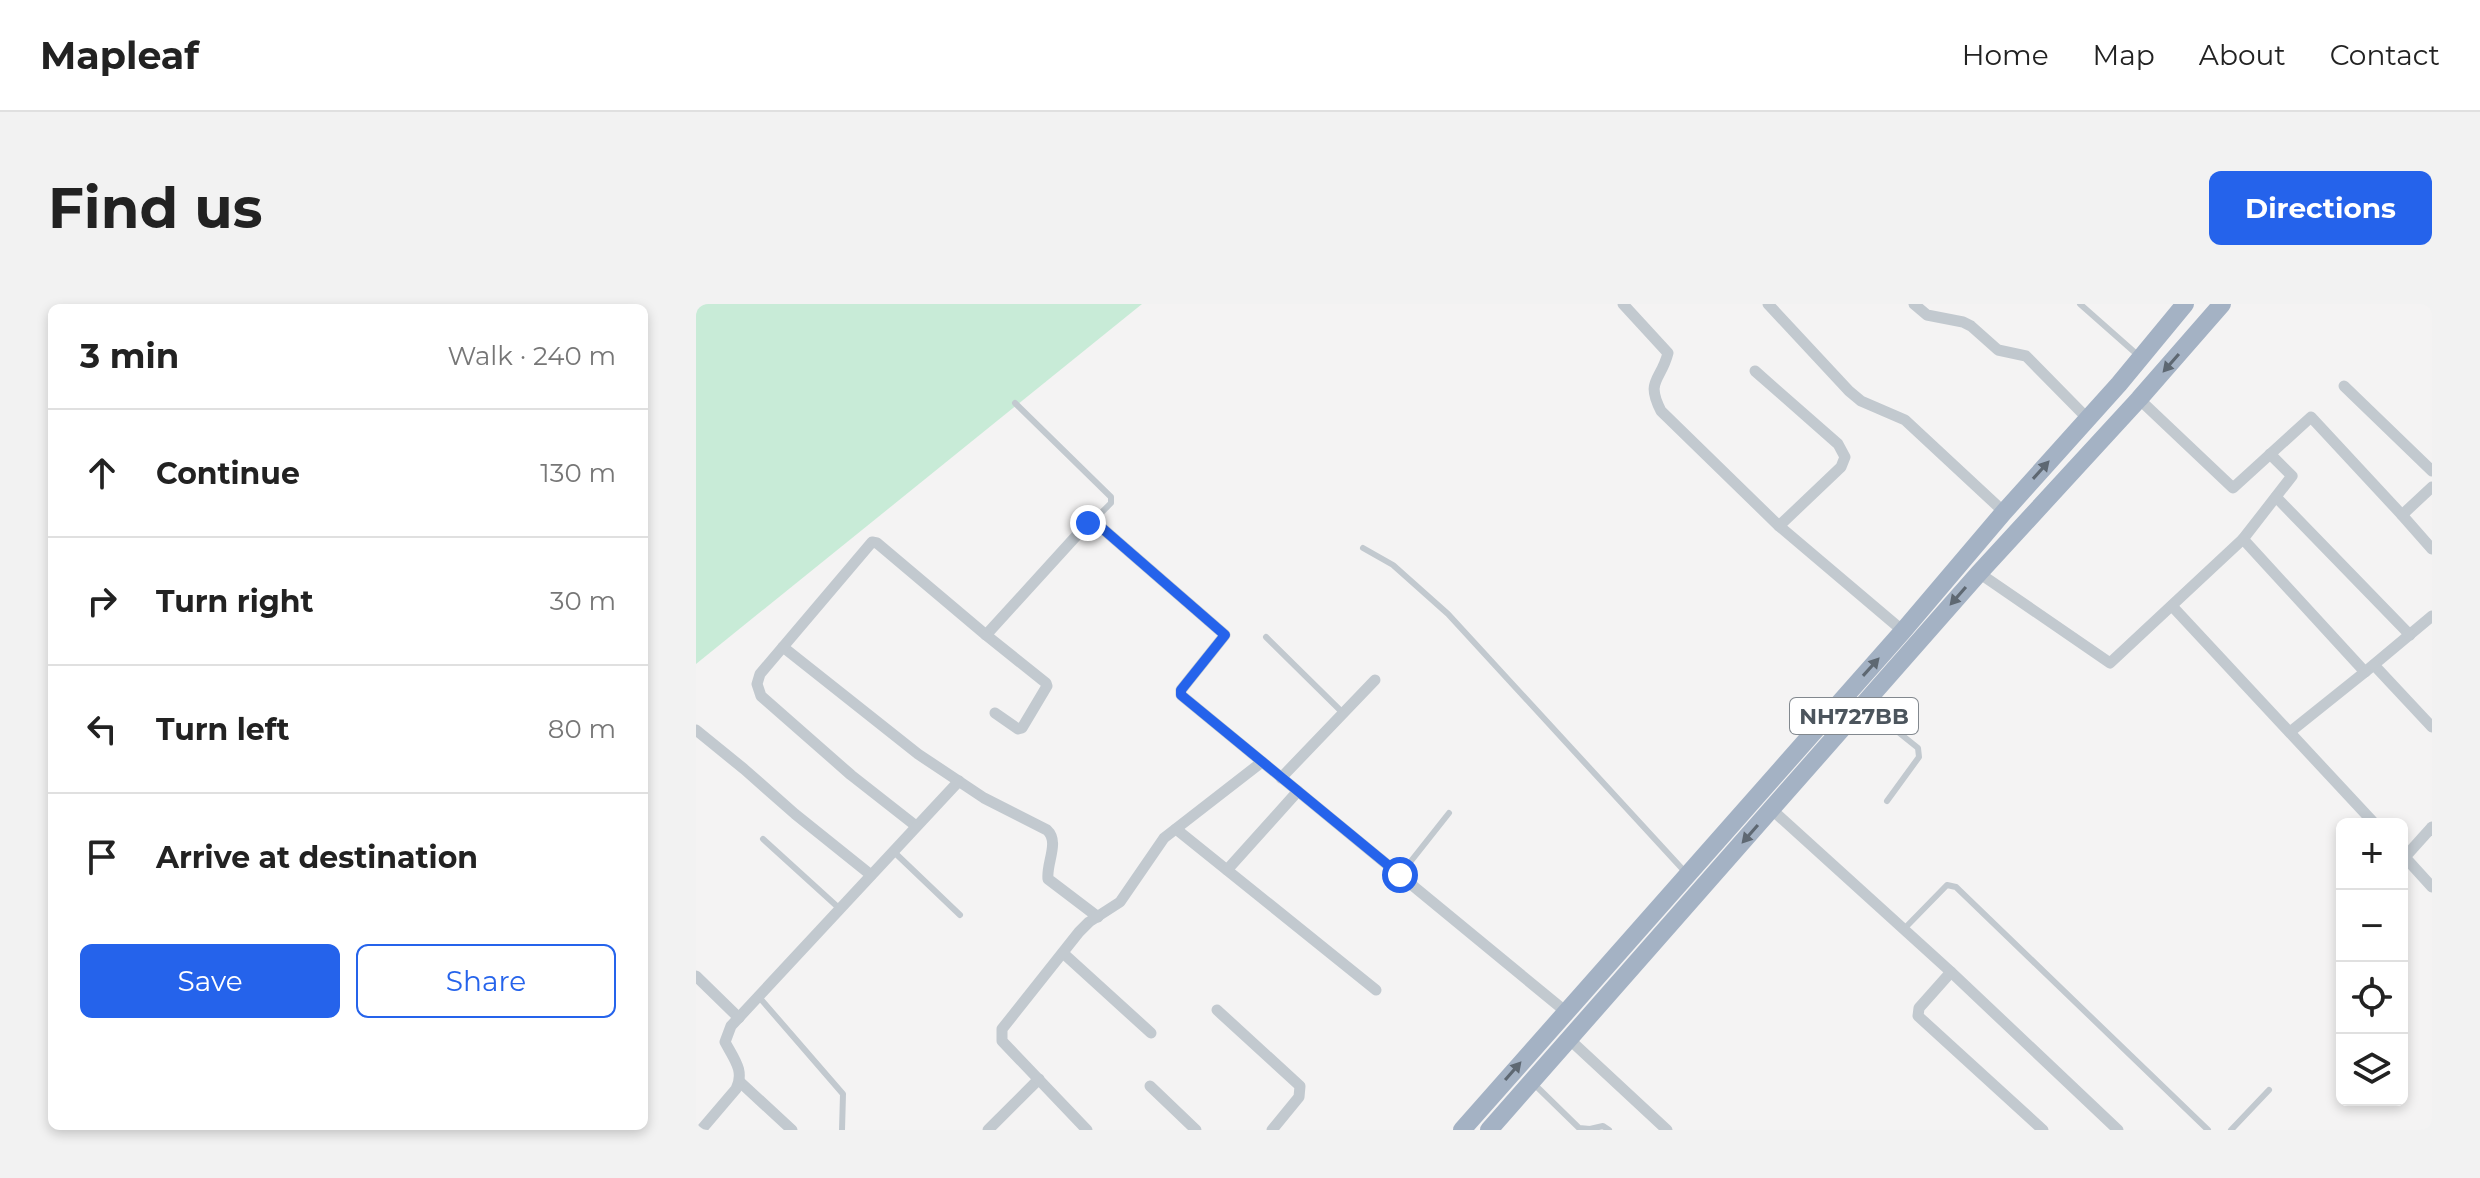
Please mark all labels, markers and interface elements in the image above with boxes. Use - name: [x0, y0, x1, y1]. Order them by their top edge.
- text: Mapleaf: [40, 32, 199, 79]
- text: Home: [1962, 38, 2049, 72]
- text: Map: [2093, 38, 2155, 72]
- text: About: [2199, 38, 2286, 72]
- text: Contact: [2330, 38, 2440, 72]
- button: Directions: [2209, 171, 2432, 245]
- text: Find us: [48, 174, 262, 242]
- text: 3 min: [80, 335, 179, 377]
- text: Walk · 240 m: [448, 340, 616, 372]
- one-way arrow: [2163, 352, 2180, 372]
- icon: ahead: [80, 451, 124, 495]
- text: Continue: [156, 455, 300, 492]
- text: 130 m: [540, 457, 616, 489]
- one-way arrow: [2032, 461, 2050, 480]
- route end: [1070, 505, 1106, 541]
- icon: right: [80, 579, 124, 623]
- text: Turn right: [156, 583, 313, 620]
- text: 30 m: [550, 585, 616, 617]
- one-way arrow: [1950, 586, 1967, 606]
- one-way arrow: [1862, 657, 1879, 677]
- road number: NH727BB: [1790, 698, 1918, 734]
- icon: left: [80, 707, 124, 751]
- text: Turn left: [156, 711, 289, 748]
- text: 80 m: [548, 713, 616, 745]
- map controls: [2336, 818, 2408, 1106]
- button: +: [2336, 818, 2408, 890]
- one-way arrow: [1742, 823, 1759, 843]
- icon: arrive: [80, 835, 124, 879]
- text: Arrive at destination: [156, 839, 478, 876]
- route start: [1382, 857, 1418, 893]
- button: −: [2336, 890, 2408, 962]
- button: Save: [80, 944, 340, 1018]
- button: Share: [356, 944, 616, 1018]
- button: locate: [2336, 962, 2408, 1034]
- button: layers: [2336, 1034, 2408, 1106]
- one-way arrow: [1504, 1062, 1521, 1082]

